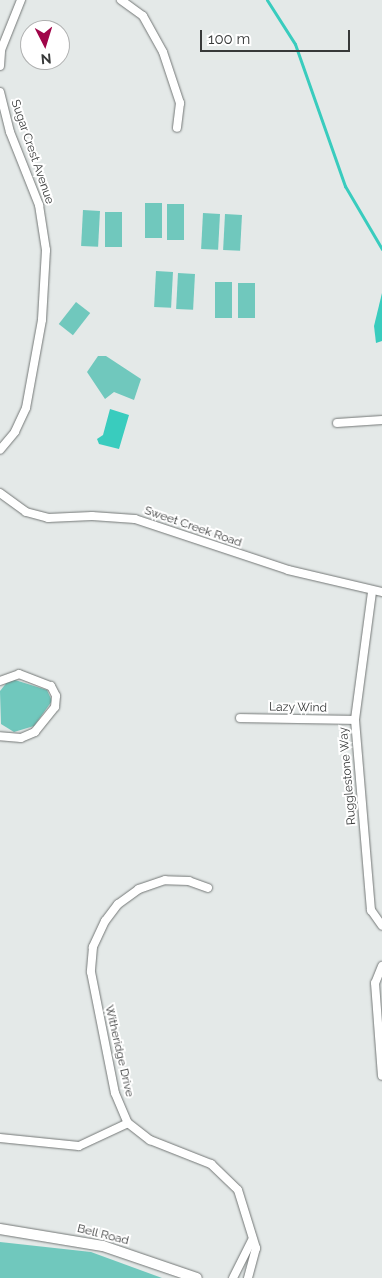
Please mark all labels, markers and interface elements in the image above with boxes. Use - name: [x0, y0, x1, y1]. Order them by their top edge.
- north arrow: [20, 20, 70, 70]
- scale bar: [202, 20, 352, 52]
- text: 100 m: [208, 30, 250, 48]
- text: N: [40, 51, 52, 67]
- street label: Sugar Crest Avenue: [7, 98, 57, 206]
- street label: Sweet Creek Road: [142, 504, 244, 550]
- street label: Lazy Wind: [269, 700, 327, 716]
- street label: Rugglestone Way: [337, 726, 359, 826]
- street label: Witheridge Drive: [101, 1004, 137, 1098]
- street label: Bell Road: [75, 1222, 131, 1248]

